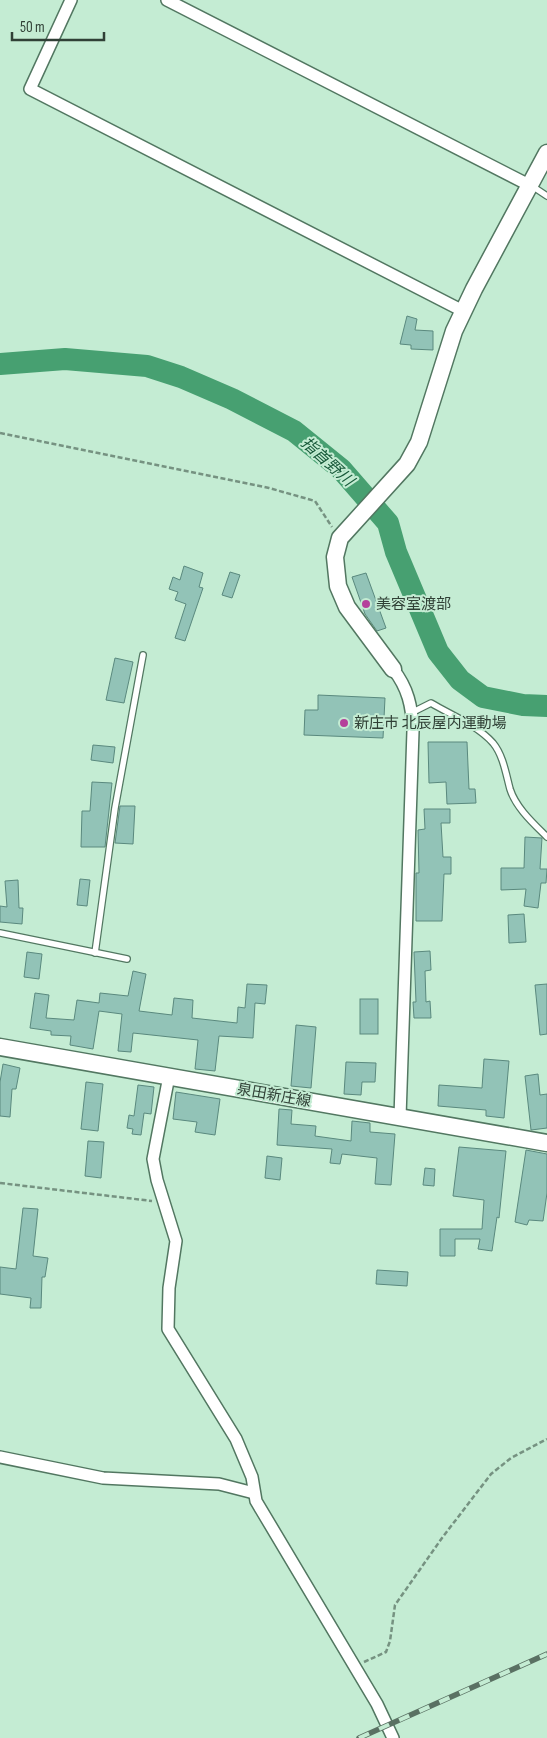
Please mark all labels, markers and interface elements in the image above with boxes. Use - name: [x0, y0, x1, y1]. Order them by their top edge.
- scale bar: [12, 10, 105, 42]
- text: 50 m: [20, 18, 45, 37]
- water label: 指首野川: [297, 434, 359, 492]
- place label: 美容室渡部: [376, 595, 451, 614]
- marker: 美容室渡部: [360, 598, 372, 610]
- place label: 新庄市 北辰屋内運動場: [354, 714, 506, 733]
- marker: 新庄市 北辰屋内運動場: [338, 717, 350, 729]
- street label: 泉田新庄線: [235, 1080, 313, 1111]

